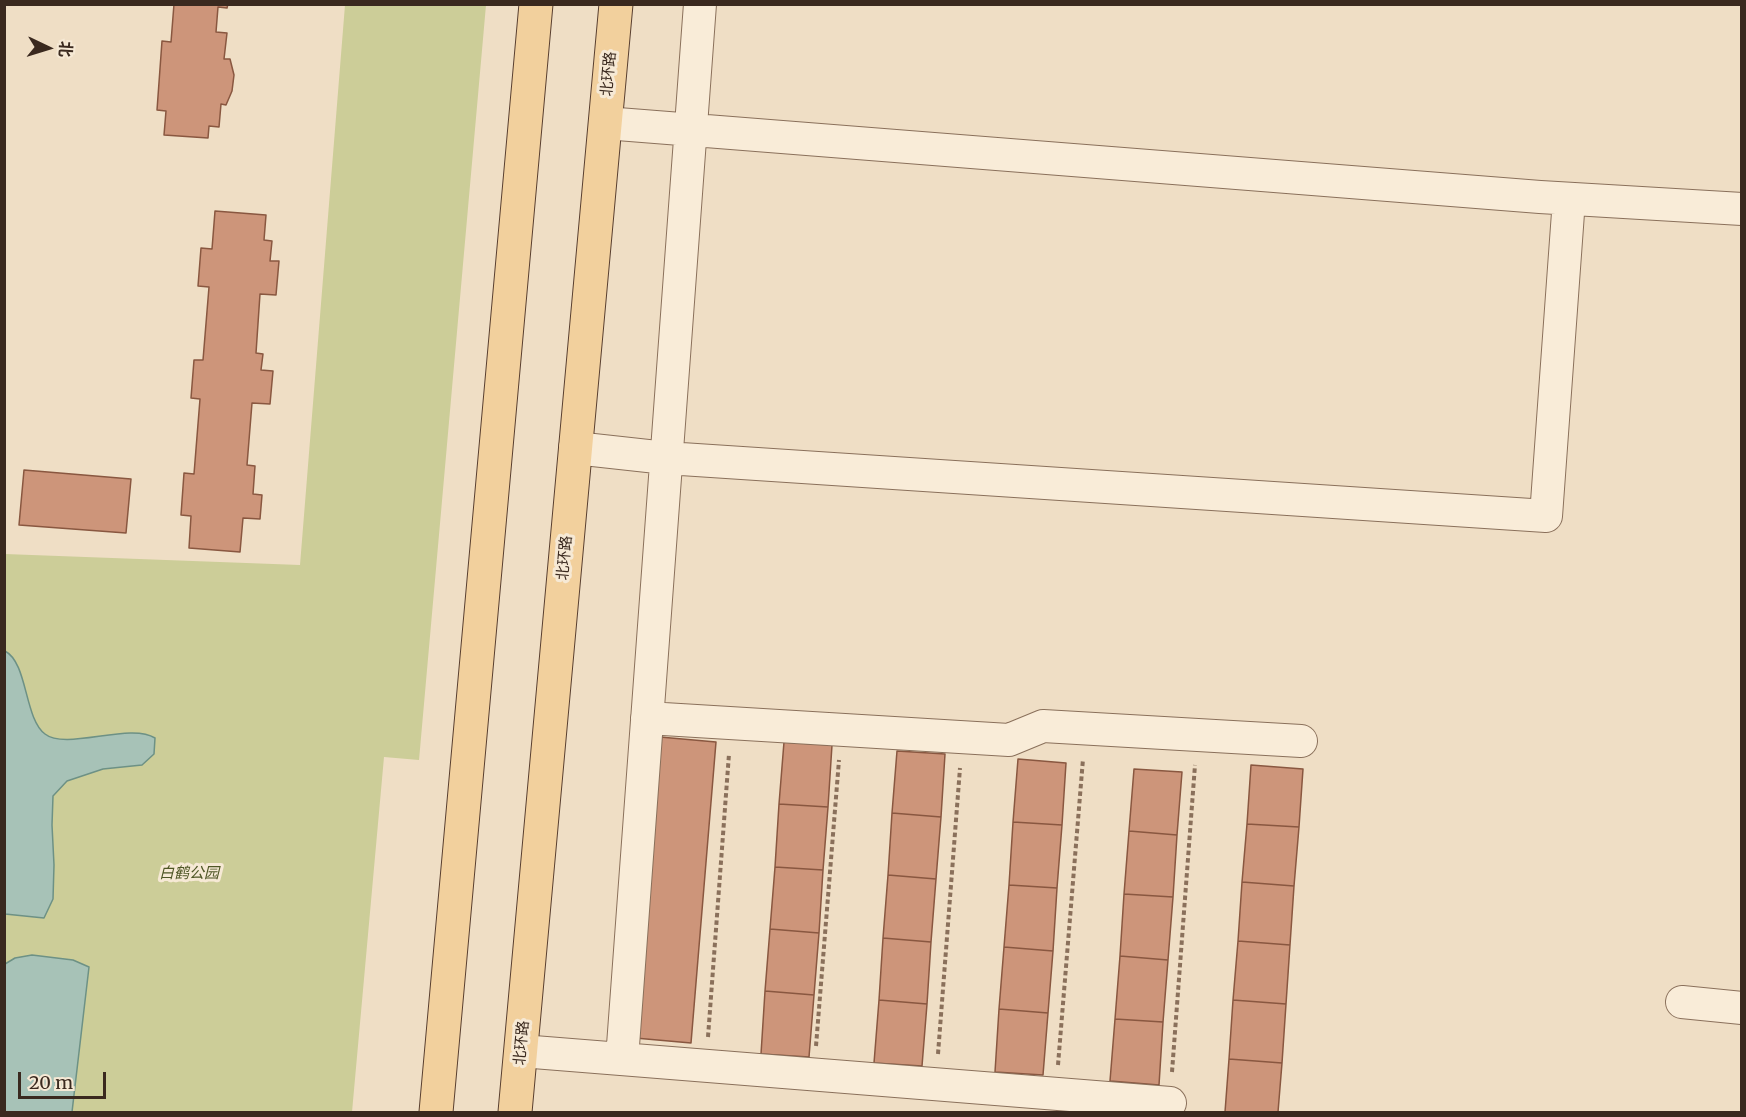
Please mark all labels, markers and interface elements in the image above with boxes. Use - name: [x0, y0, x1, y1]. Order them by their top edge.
- north arrow: [18, 18, 78, 78]
- text: 北: [55, 41, 76, 58]
- street label: 北环路: [598, 51, 620, 97]
- street label: 北环路: [554, 535, 576, 581]
- park label: 白鹤公园: [159, 865, 219, 883]
- street label: 北环路: [511, 1020, 533, 1066]
- scale bar: [21, 1060, 110, 1098]
- text: 20 m: [29, 1071, 73, 1094]

